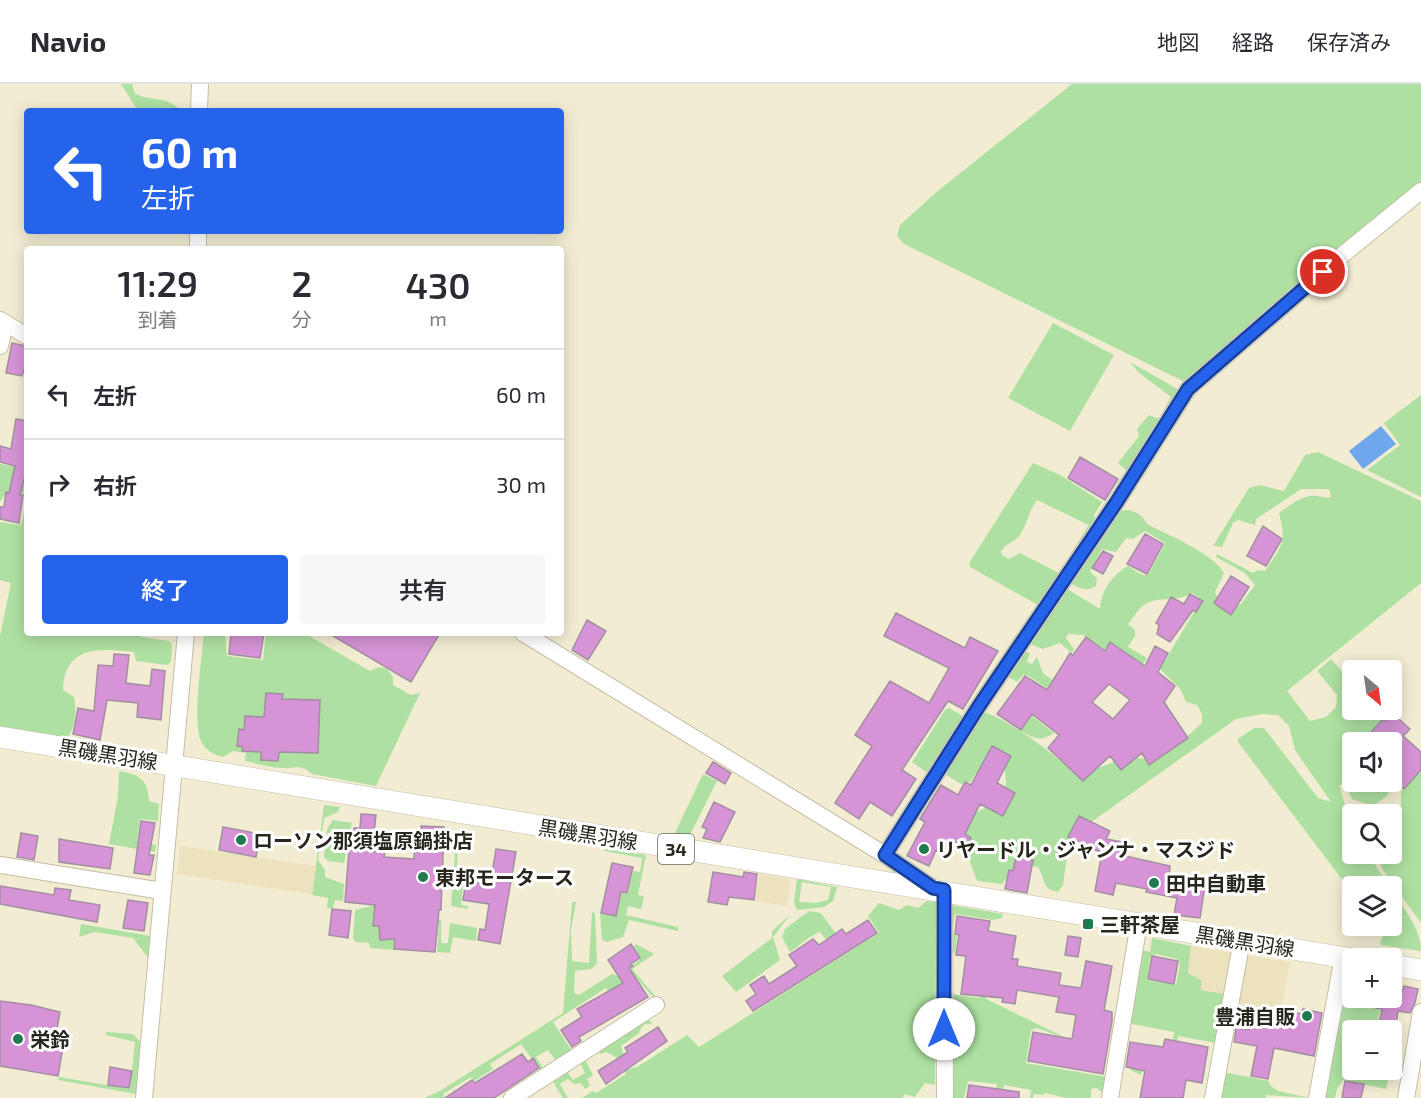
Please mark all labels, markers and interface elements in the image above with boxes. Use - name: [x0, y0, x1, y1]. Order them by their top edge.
- text: Navio: [30, 24, 106, 58]
- text: 地図: [1157, 29, 1199, 54]
- text: 経路: [1232, 29, 1274, 54]
- text: 保存済み: [1307, 29, 1391, 54]
- text: 60 m: [141, 126, 238, 176]
- icon: left: [42, 132, 120, 210]
- text: 左折: [141, 181, 195, 213]
- pin: [1297, 246, 1348, 297]
- icon: arrive: [1306, 255, 1339, 288]
- text: 11:29: [117, 261, 198, 304]
- text: 2: [291, 261, 312, 304]
- text: 430: [405, 263, 471, 306]
- text: m: [429, 306, 447, 330]
- text: 到着: [138, 307, 178, 331]
- text: 分: [292, 307, 312, 331]
- icon: left: [42, 378, 75, 411]
- text: 60 m: [496, 381, 546, 407]
- text: 左折: [93, 382, 137, 408]
- icon: right: [42, 468, 75, 501]
- text: 30 m: [496, 471, 546, 497]
- text: 右折: [93, 472, 137, 498]
- button: 終了: [42, 555, 288, 624]
- button: 共有: [300, 555, 546, 624]
- north arrow: [1342, 660, 1402, 720]
- map controls: [1342, 660, 1402, 1080]
- button: sound: [1342, 732, 1402, 792]
- street label: 黒磯黒羽線: [57, 734, 159, 774]
- button: search: [1342, 804, 1402, 864]
- street label: 黒磯黒羽線: [537, 814, 639, 854]
- place label: ローソン那須塩原鍋掛店: [253, 828, 473, 852]
- marker: ローソン那須塩原鍋掛店: [234, 833, 248, 847]
- road number: 34: [658, 834, 694, 864]
- place label: リヤードル・ジャンナ・マスジド: [936, 837, 1235, 861]
- marker: リヤードル・ジャンナ・マスジド: [917, 842, 931, 856]
- place label: 東邦モータース: [435, 865, 574, 889]
- marker: 東邦モータース: [416, 870, 430, 884]
- place label: 田中自動車: [1166, 871, 1266, 895]
- marker: 田中自動車: [1147, 876, 1161, 890]
- button: layers: [1342, 876, 1402, 936]
- place label: 三軒茶屋: [1100, 912, 1180, 936]
- marker: 三軒茶屋: [1081, 917, 1095, 931]
- street label: 黒磯黒羽線: [1194, 921, 1296, 961]
- button: +: [1342, 948, 1402, 1008]
- position arrow: [912, 997, 976, 1061]
- place label: 豊浦自販: [1215, 1004, 1295, 1028]
- marker: 豊浦自販: [1300, 1009, 1314, 1023]
- button: −: [1342, 1020, 1402, 1080]
- place label: 栄鈴: [30, 1027, 70, 1051]
- marker: 栄鈴: [11, 1032, 25, 1046]

